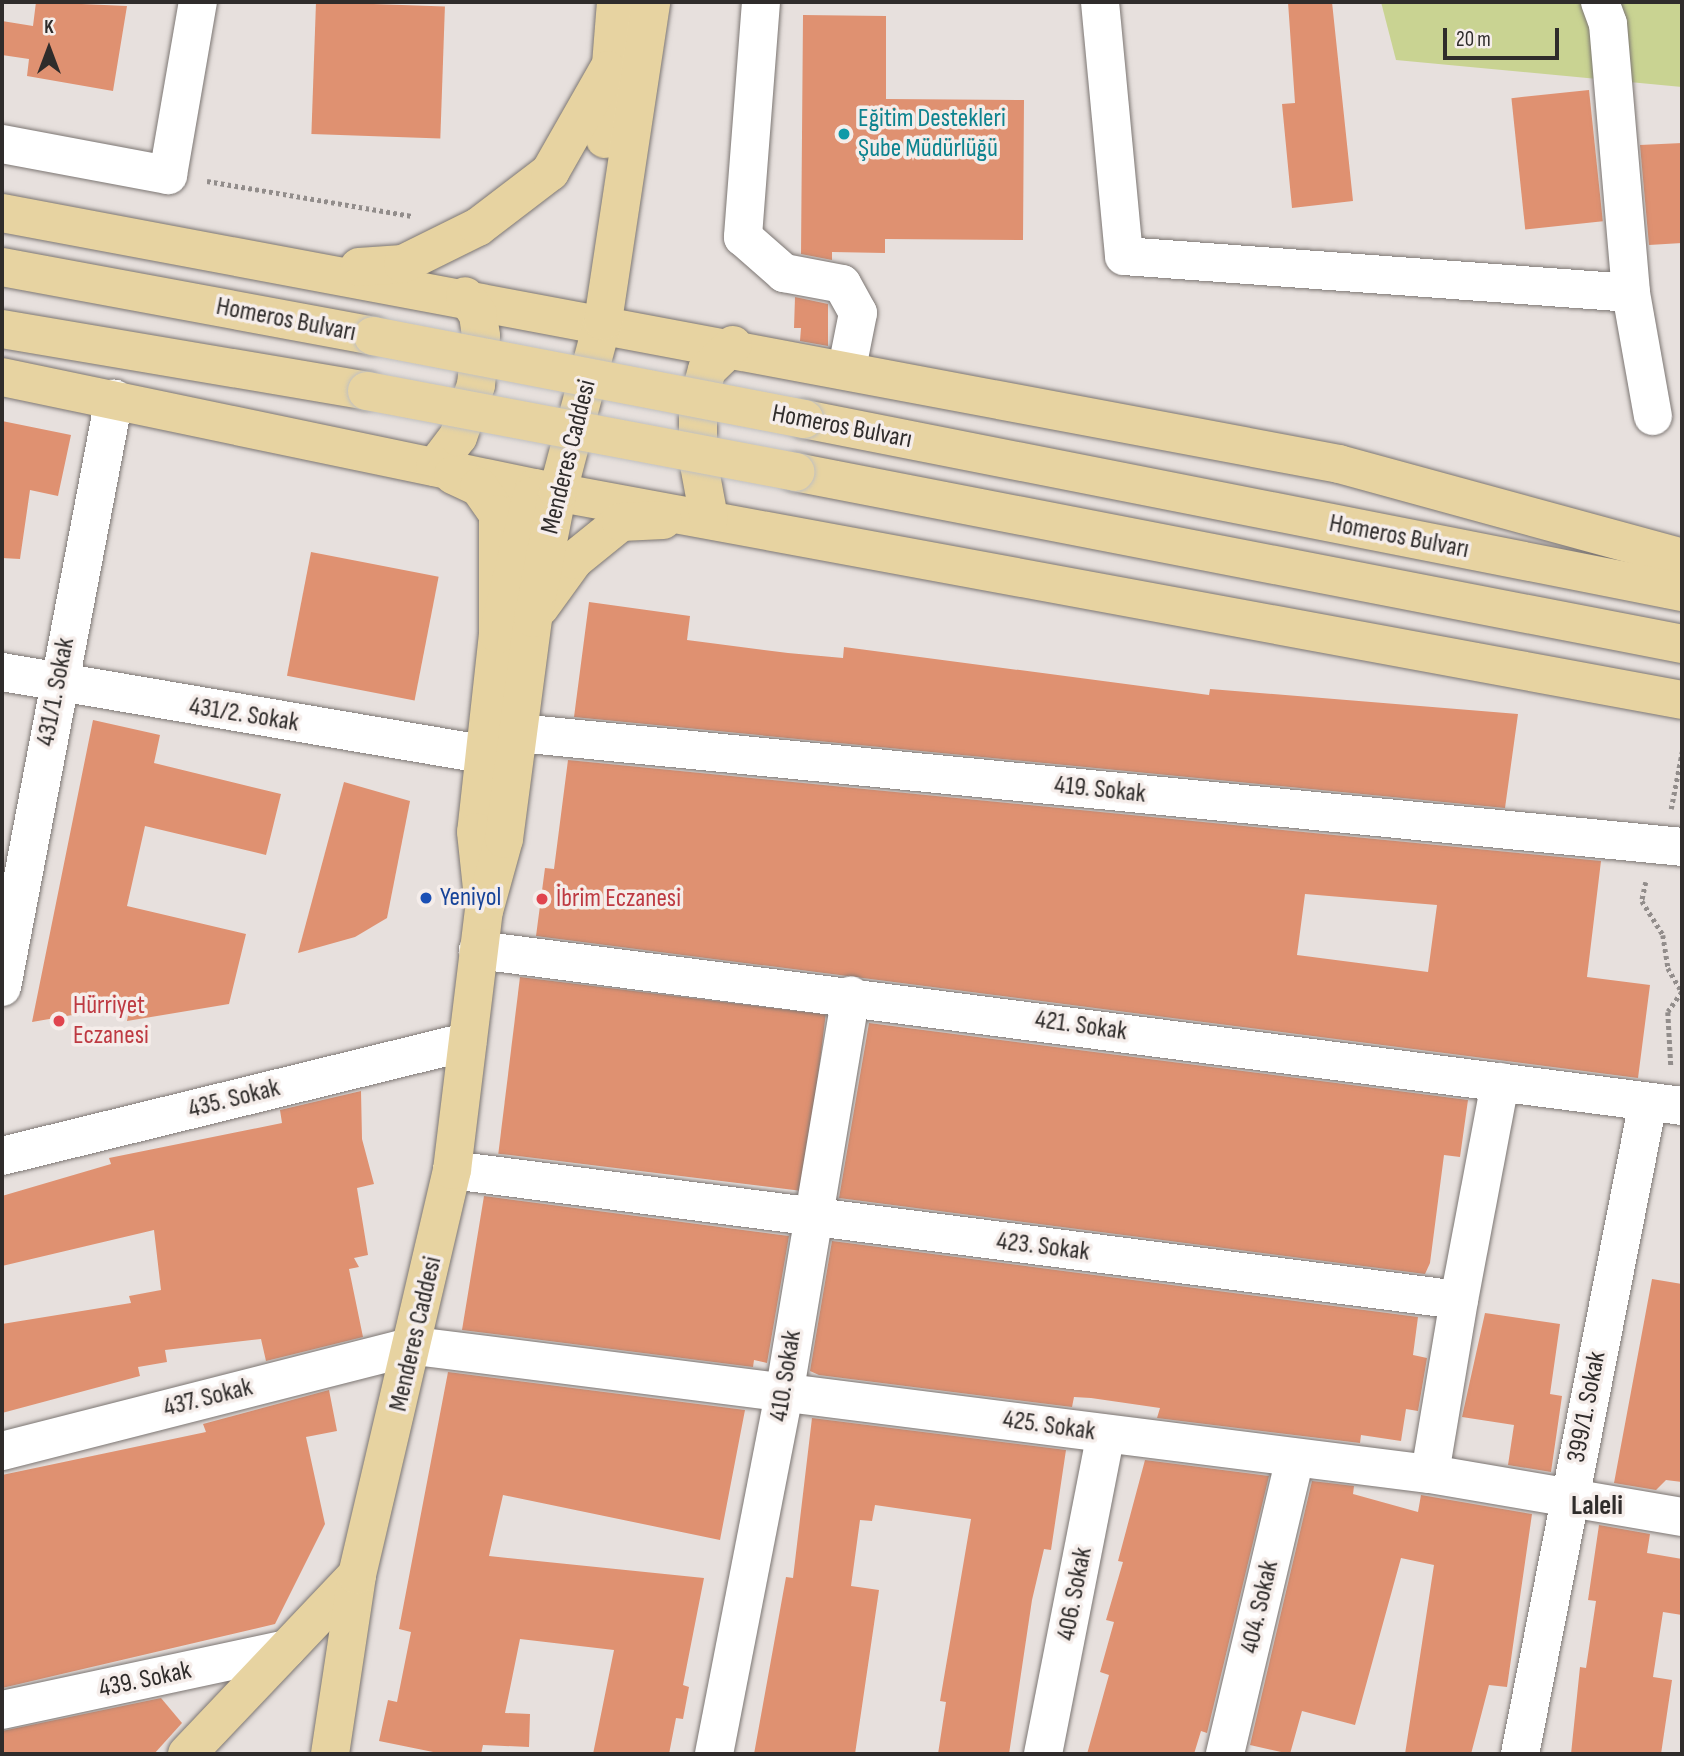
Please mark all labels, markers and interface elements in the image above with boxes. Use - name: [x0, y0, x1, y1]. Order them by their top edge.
- north arrow: [14, 14, 84, 84]
- scale bar: [1446, 14, 1562, 58]
- text: K: [44, 16, 54, 39]
- text: 20 m: [1456, 27, 1491, 52]
- place label: Eğitim Destekleri Şube Müdürlüğü: [858, 103, 1006, 164]
- marker: Eğitim Destekleri Şube Müdürlüğü: [836, 126, 852, 142]
- street label: Homeros Bulvarı: [213, 291, 359, 349]
- street label: Menderes Caddesi: [535, 377, 603, 537]
- street label: Homeros Bulvarı: [769, 398, 915, 456]
- street label: Homeros Bulvarı: [1326, 508, 1472, 566]
- street label: 431/1. Sokak: [30, 635, 82, 749]
- street label: 431/2. Sokak: [187, 691, 301, 739]
- street label: 419. Sokak: [1053, 770, 1147, 810]
- place label: Yeniyol: [440, 882, 501, 914]
- place label: İbrim Eczanesi: [556, 883, 681, 915]
- marker: Yeniyol: [418, 890, 434, 906]
- marker: İbrim Eczanesi: [534, 891, 550, 907]
- place label: Hürriyet Eczanesi: [73, 990, 149, 1052]
- street label: 421. Sokak: [1033, 1004, 1129, 1048]
- marker: Hürriyet Eczanesi: [51, 1013, 67, 1029]
- street label: 435. Sokak: [185, 1073, 283, 1125]
- street label: 423. Sokak: [995, 1226, 1091, 1268]
- street label: Menderes Caddesi: [383, 1254, 449, 1414]
- street label: 410. Sokak: [763, 1328, 809, 1424]
- street label: 399/1. Sokak: [1561, 1349, 1613, 1465]
- street label: 437. Sokak: [160, 1372, 256, 1424]
- street label: 425. Sokak: [1001, 1404, 1097, 1448]
- district label: Laleli: [1571, 1489, 1623, 1523]
- street label: 406. Sokak: [1051, 1545, 1099, 1643]
- street label: 404. Sokak: [1234, 1558, 1286, 1656]
- street label: 439. Sokak: [96, 1655, 194, 1705]

